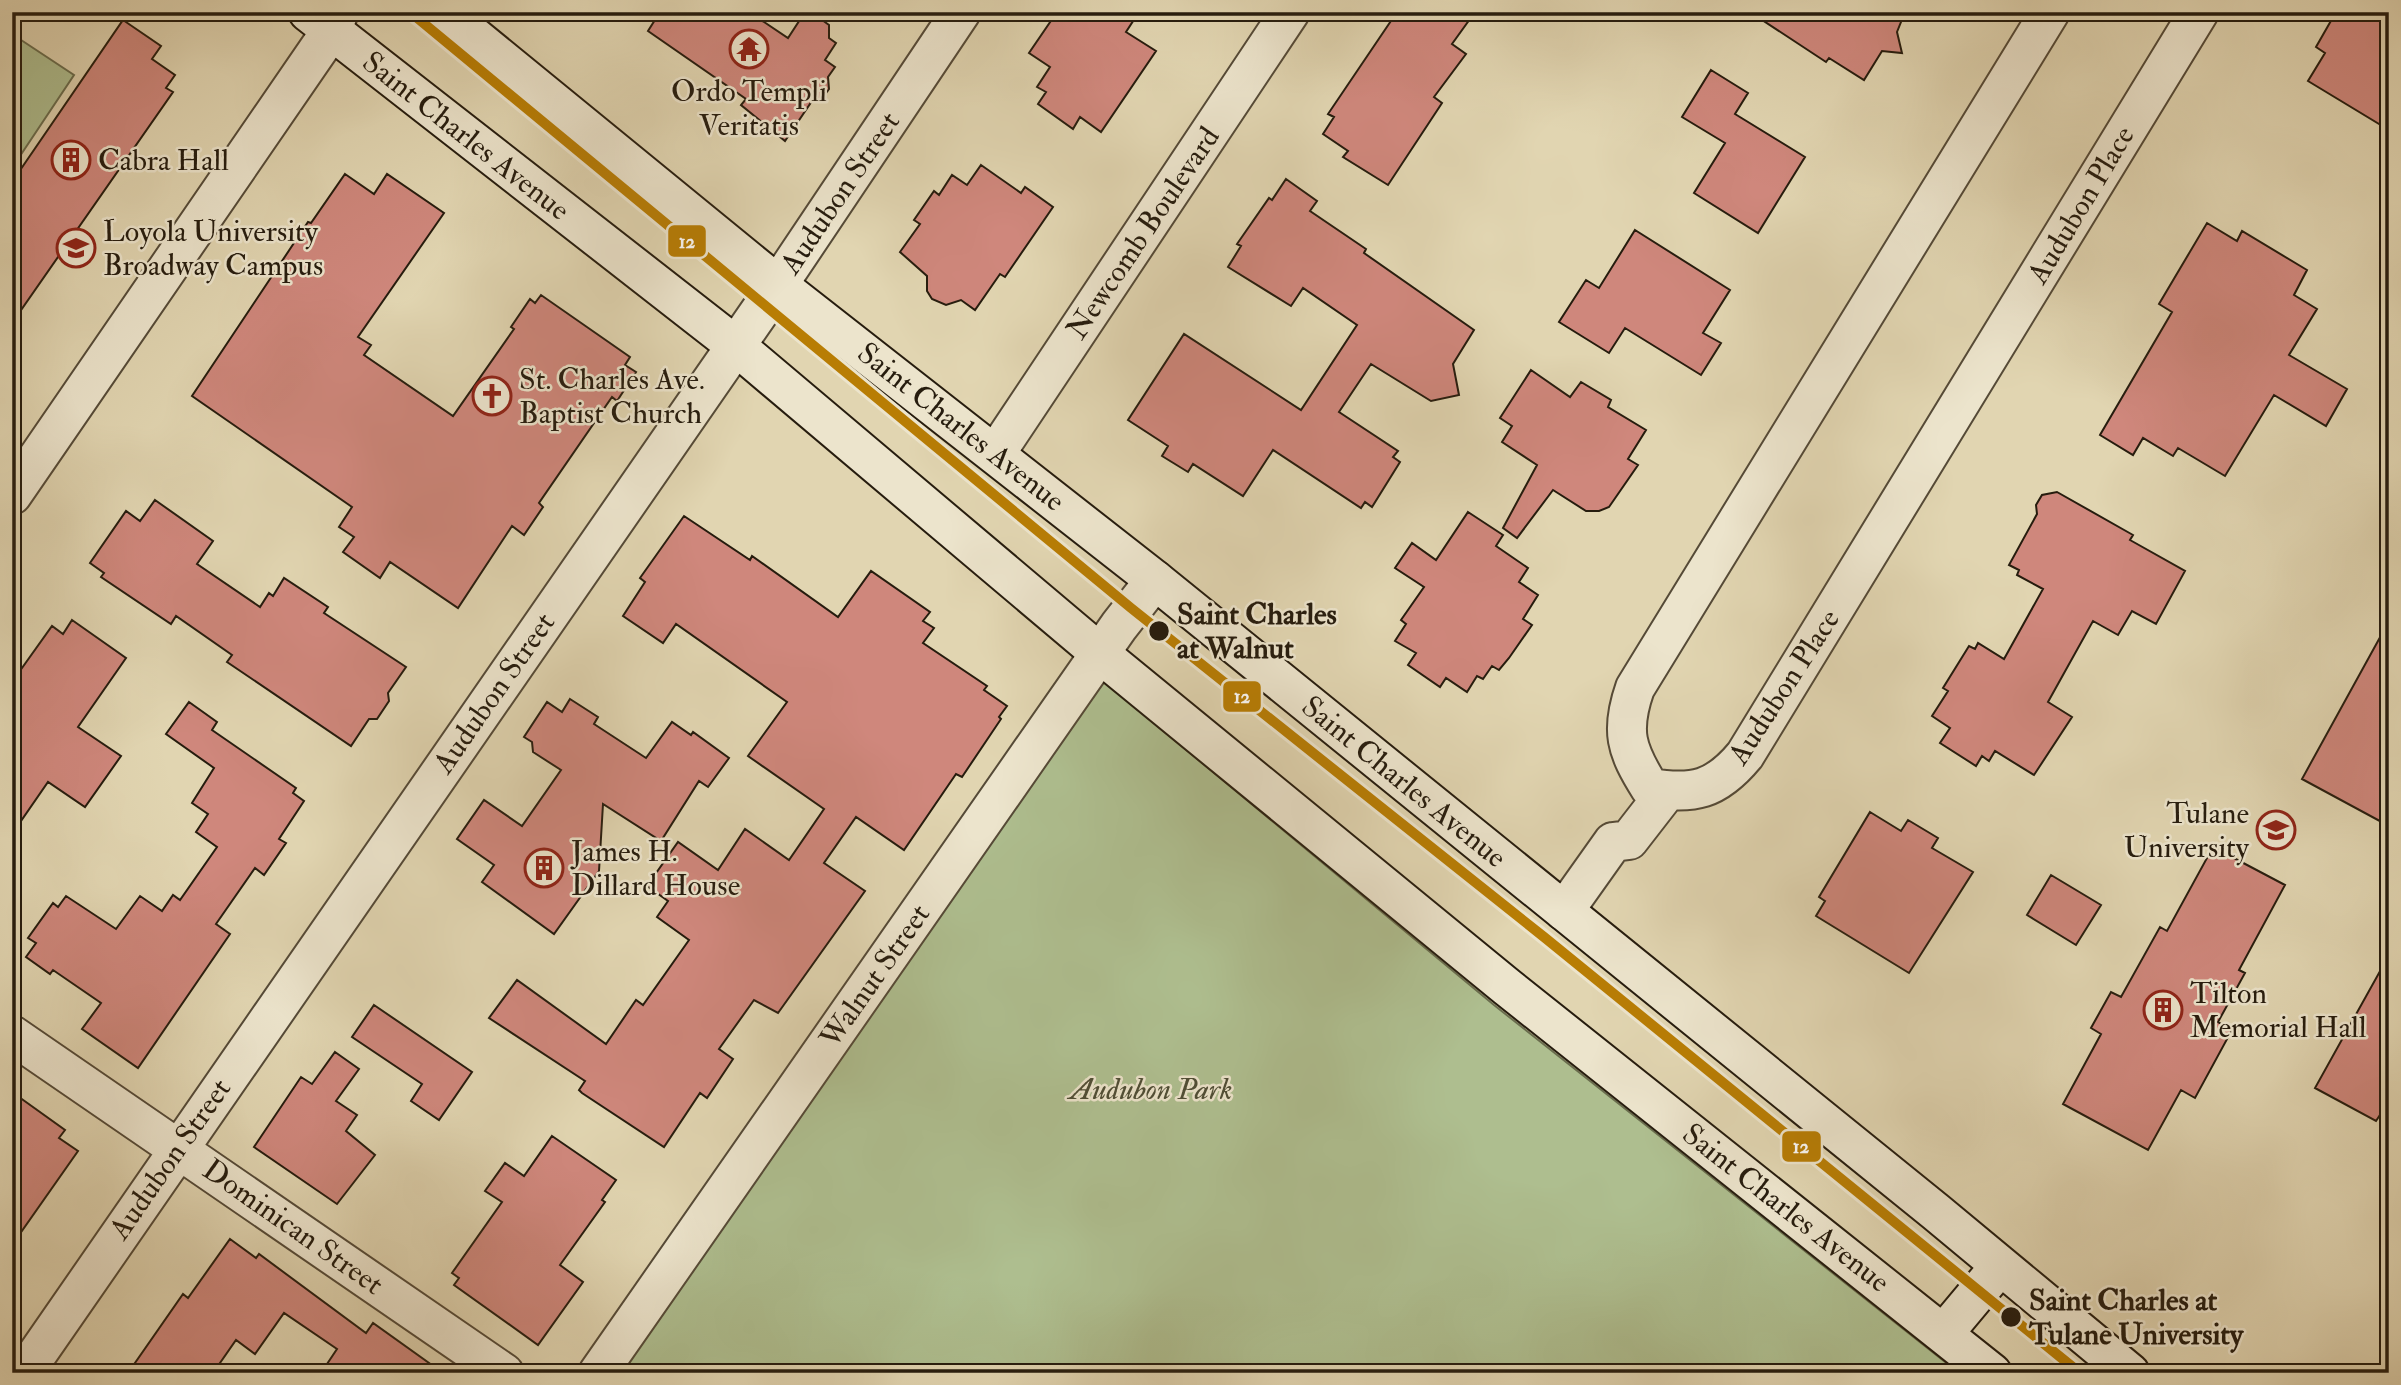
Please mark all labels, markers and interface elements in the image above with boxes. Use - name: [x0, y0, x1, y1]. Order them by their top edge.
- temple icon: Ordo Templi Veritatis: [728, 28, 770, 70]
- street label: Saint Charles Avenue: [355, 44, 577, 228]
- place label: Ordo Templi Veritatis: [671, 73, 827, 144]
- street label: Audubon Street: [772, 105, 908, 282]
- street label: Audubon Place: [2019, 119, 2143, 292]
- street label: Newcomb Boulevard: [1058, 120, 1228, 346]
- building icon: Cabra Hall: [50, 139, 92, 181]
- place label: Cabra Hall: [98, 142, 229, 179]
- place label: Loyola University Broadway Campus: [103, 213, 323, 284]
- line badge: 12: [667, 224, 707, 258]
- school or university icon: Loyola University Broadway Campus: [55, 227, 97, 269]
- text: 12: [679, 230, 696, 254]
- street label: Saint Charles Avenue: [850, 335, 1072, 519]
- place label: St. Charles Ave. Baptist Church: [519, 361, 705, 432]
- church icon: St. Charles Ave. Baptist Church: [471, 375, 513, 417]
- place label: Saint Charles at Walnut: [1177, 596, 1337, 667]
- street label: Audubon Place: [1720, 602, 1848, 772]
- street label: Audubon Street: [424, 605, 563, 781]
- marker: Saint Charles at Walnut: [1147, 619, 1171, 643]
- line badge: 12: [1222, 680, 1262, 713]
- text: 12: [1234, 685, 1251, 709]
- street label: Saint Charles Avenue: [1294, 688, 1514, 876]
- place label: Tulane University: [2124, 795, 2250, 866]
- school or university icon: Tulane University: [2255, 809, 2297, 851]
- place label: James H. Dillard House: [570, 833, 740, 904]
- building icon: James H. Dillard House: [523, 847, 565, 889]
- street label: Walnut Street: [811, 897, 938, 1056]
- place label: Tilton Memorial Hall: [2190, 975, 2367, 1046]
- building icon: Tilton Memorial Hall: [2142, 989, 2184, 1031]
- street label: Audubon Street: [100, 1071, 239, 1247]
- park label: Audubon Park: [1067, 1071, 1232, 1108]
- street label: Saint Charles Avenue: [1675, 1116, 1897, 1300]
- line badge: 12: [1781, 1130, 1822, 1163]
- text: 12: [1793, 1135, 1810, 1159]
- street label: Dominican Street: [196, 1151, 391, 1303]
- place label: Saint Charles at Tulane University: [2028, 1282, 2245, 1353]
- marker: Saint Charles at Tulane University: [1999, 1305, 2023, 1329]

